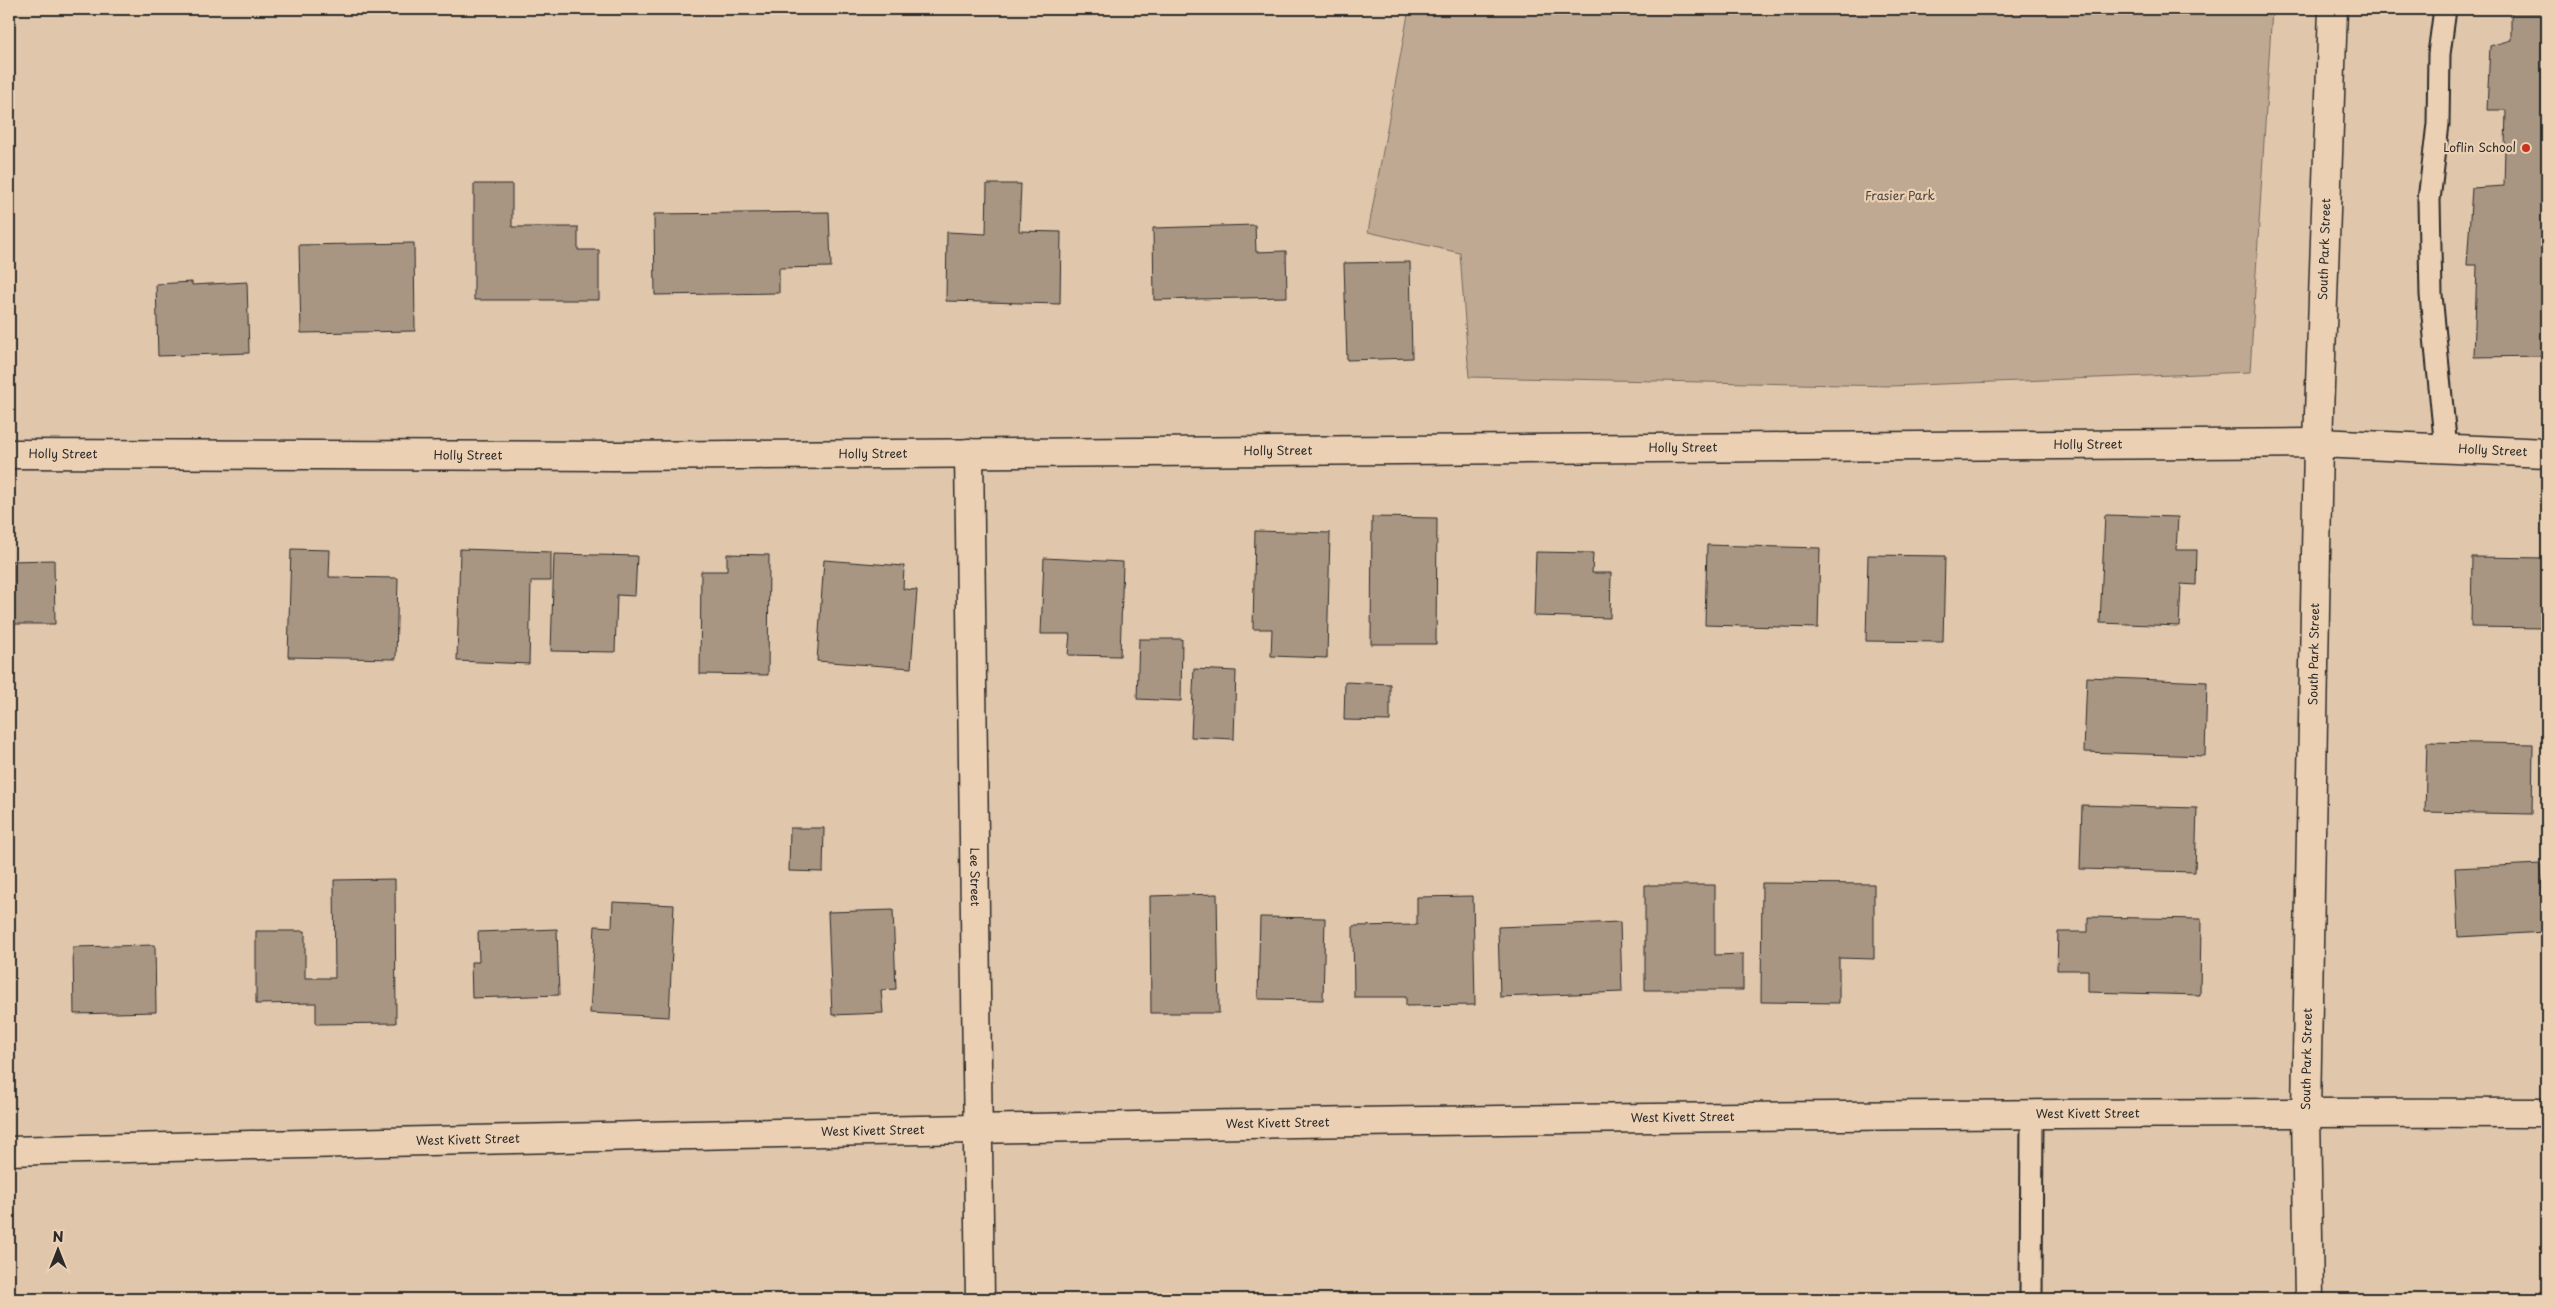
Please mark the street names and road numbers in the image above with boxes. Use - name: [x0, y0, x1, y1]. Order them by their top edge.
- street label: South Park Street: [2313, 198, 2334, 300]
- street label: Holly Street: [2053, 434, 2123, 453]
- street label: Holly Street: [1648, 438, 1718, 456]
- street label: Holly Street: [2458, 439, 2528, 460]
- street label: Holly Street: [1243, 441, 1313, 459]
- street label: Holly Street: [28, 444, 98, 462]
- street label: Holly Street: [838, 444, 908, 462]
- street label: Holly Street: [433, 445, 503, 464]
- street label: South Park Street: [2303, 603, 2323, 705]
- street label: Lee Street: [966, 847, 985, 907]
- street label: South Park Street: [2296, 1008, 2316, 1110]
- street label: West Kivett Street: [2036, 1104, 2140, 1122]
- street label: West Kivett Street: [1631, 1107, 1735, 1126]
- street label: West Kivett Street: [1226, 1113, 1330, 1132]
- street label: West Kivett Street: [821, 1120, 925, 1140]
- street label: West Kivett Street: [416, 1129, 520, 1149]

